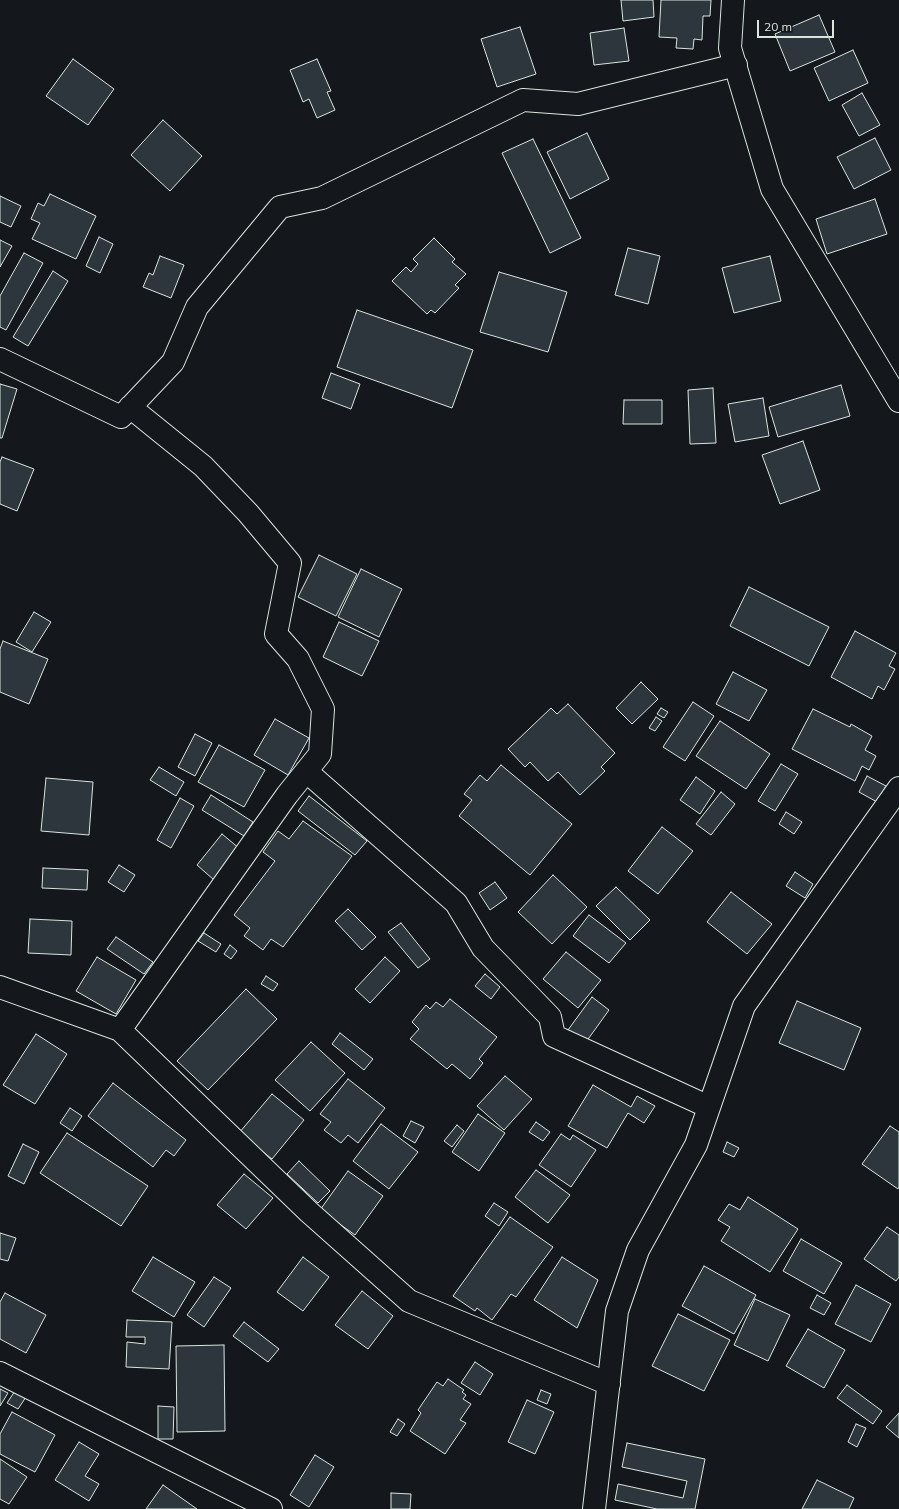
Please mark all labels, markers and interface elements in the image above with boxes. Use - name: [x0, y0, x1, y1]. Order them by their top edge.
- scale bar: [759, 12, 836, 38]
- text: 20 m: [764, 19, 792, 34]

